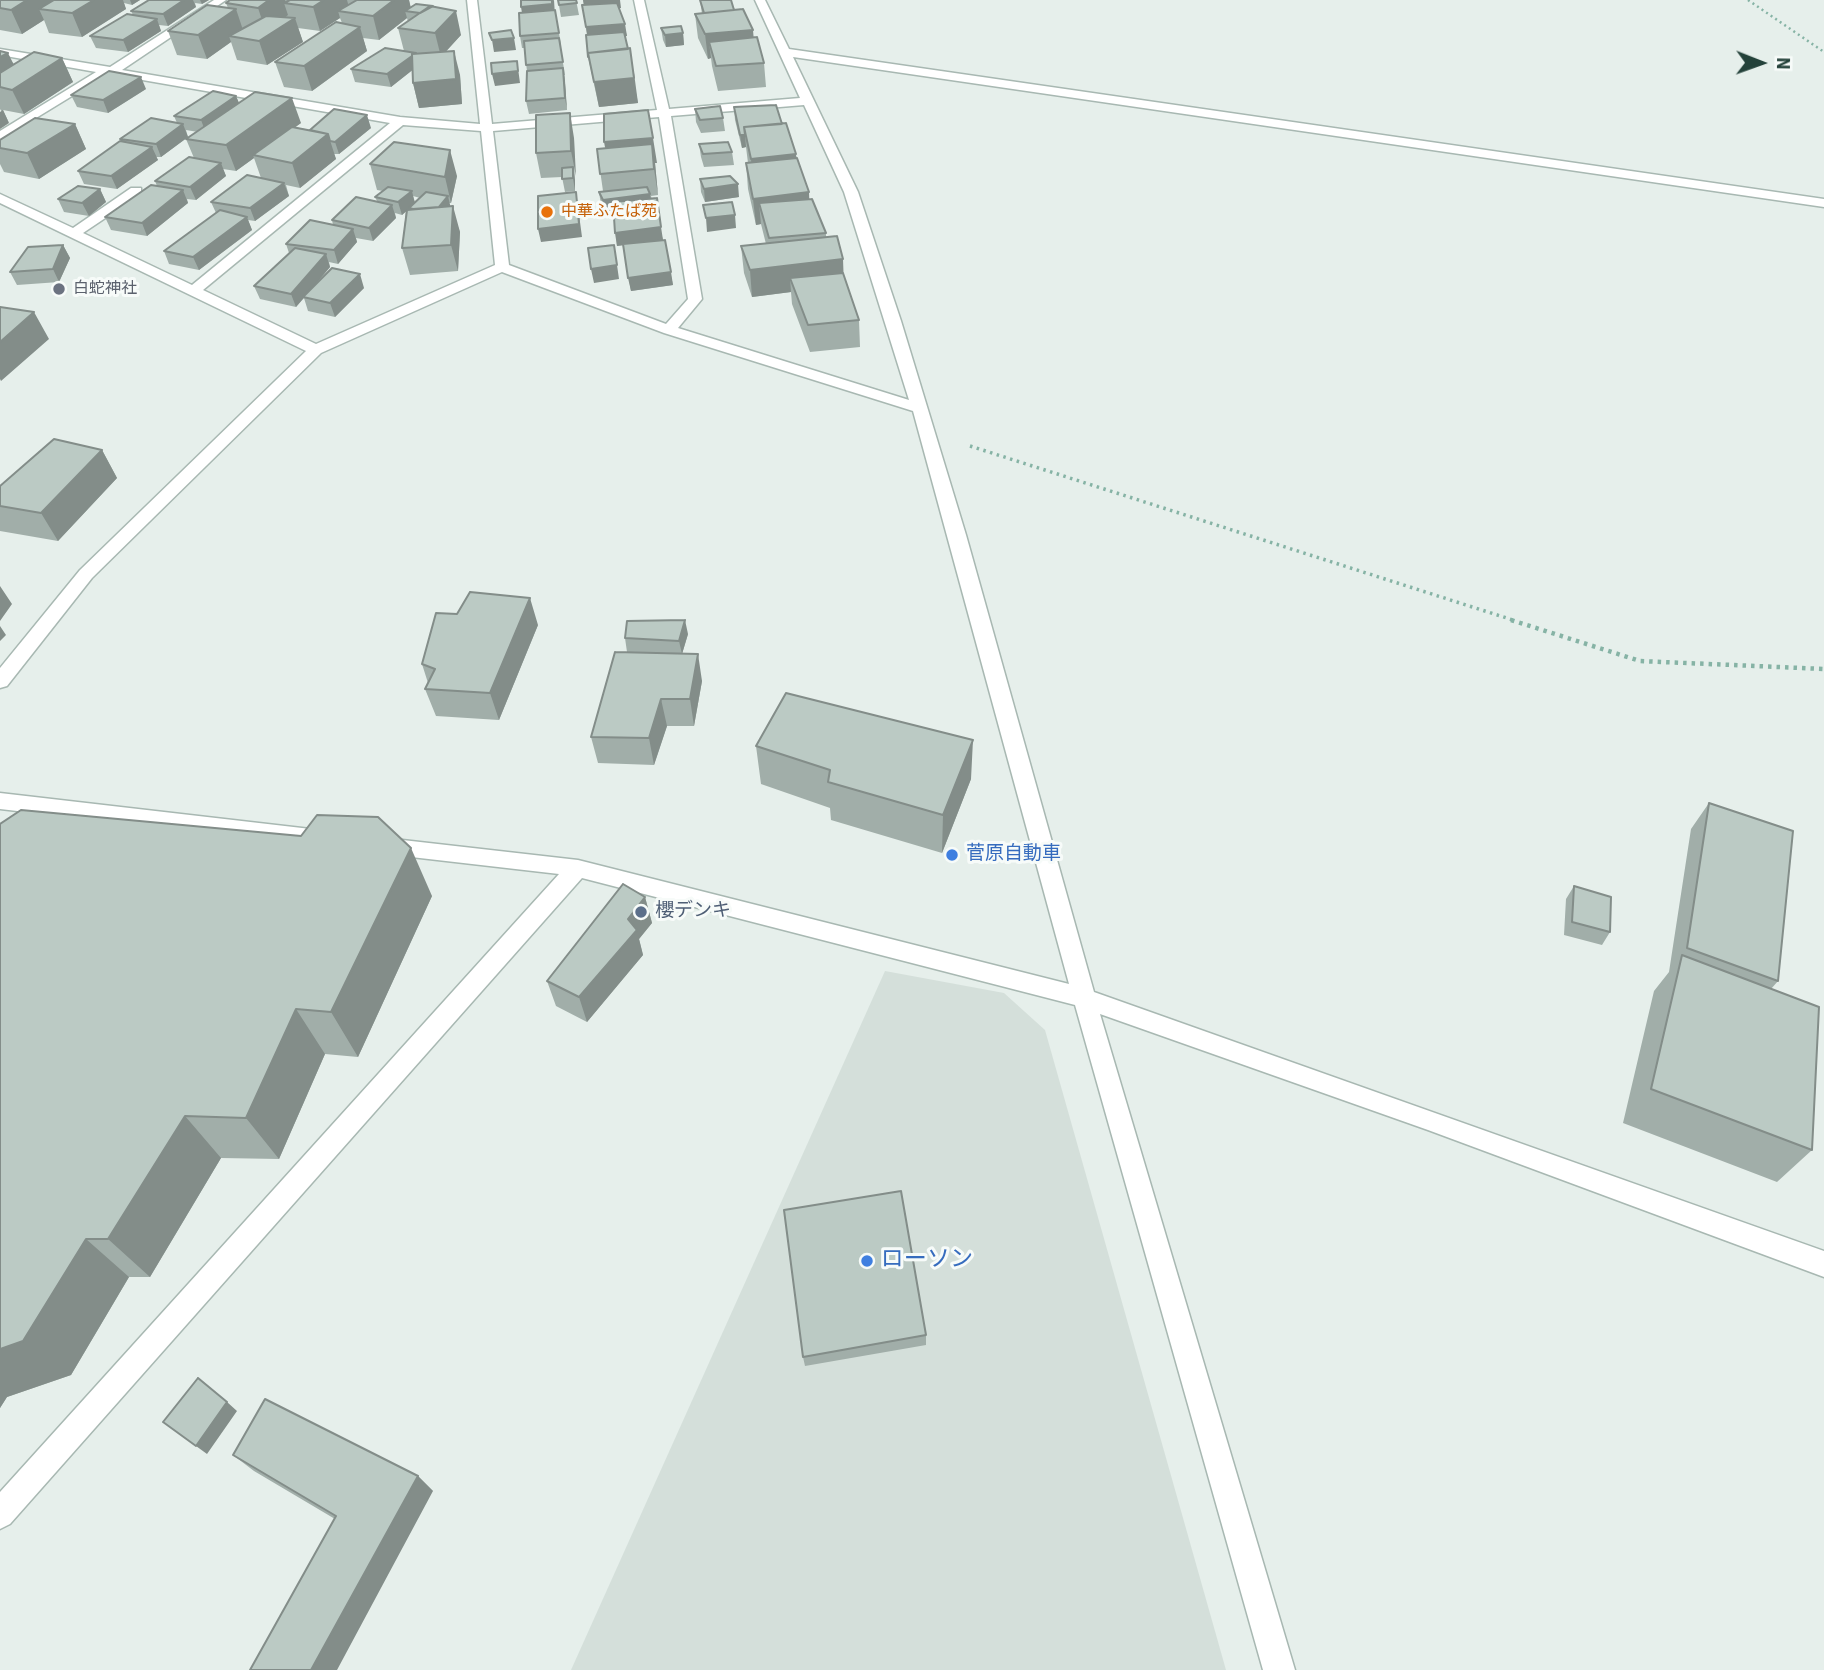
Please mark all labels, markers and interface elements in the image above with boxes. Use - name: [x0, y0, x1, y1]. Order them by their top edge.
- north arrow: [1726, 28, 1796, 98]
- text: N: [1769, 57, 1796, 70]
- place label: 中華ふたば苑: [561, 202, 657, 222]
- marker: 中華ふたば苑: [539, 204, 555, 220]
- place label: 白蛇神社: [73, 279, 137, 299]
- marker: 白蛇神社: [51, 281, 67, 297]
- place label: 菅原自動車: [966, 844, 1061, 866]
- marker: 菅原自動車: [944, 847, 960, 863]
- place label: 櫻デンキ: [655, 901, 731, 923]
- marker: 櫻デンキ: [633, 904, 649, 920]
- place label: ローソン: [881, 1247, 973, 1275]
- marker: ローソン: [859, 1253, 875, 1269]

